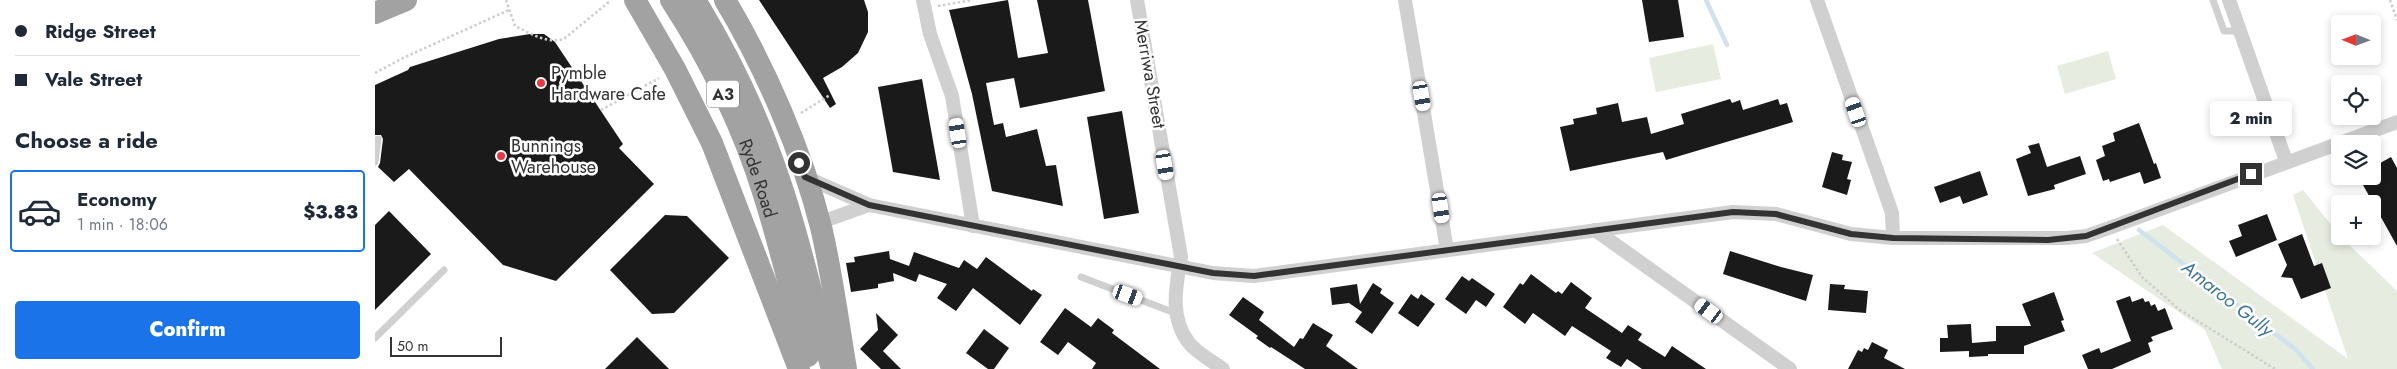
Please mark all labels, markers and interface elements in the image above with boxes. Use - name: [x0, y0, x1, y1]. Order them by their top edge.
- north arrow: [2331, 15, 2381, 65]
- map controls: [2331, 15, 2381, 245]
- text: Ridge Street: [45, 18, 156, 45]
- street label: Merriwa Street: [1128, 18, 1172, 131]
- place label: Pymble Hardware Cafe: [551, 60, 666, 107]
- text: Vale Street: [45, 66, 142, 93]
- button: locate: [2331, 75, 2381, 125]
- marker: Pymble Hardware Cafe: [535, 77, 547, 89]
- road number: A3: [707, 80, 739, 108]
- car: [1412, 80, 1431, 112]
- car: [1844, 95, 1867, 129]
- callout: 2 min: [2210, 101, 2292, 136]
- text: 2 min: [2230, 107, 2272, 130]
- car: [948, 117, 967, 149]
- text: Choose a ride: [15, 124, 158, 156]
- place label: Bunnings Warehouse: [511, 133, 596, 180]
- street label: Ryde Road: [732, 135, 783, 221]
- button: layers: [2331, 135, 2381, 185]
- car: [1155, 149, 1174, 181]
- marker: Bunnings Warehouse: [495, 150, 507, 162]
- route start: [788, 152, 810, 174]
- route end: [2240, 163, 2262, 185]
- text: Economy: [77, 186, 157, 213]
- icon: car: [17, 189, 62, 234]
- car: [1431, 192, 1450, 224]
- button: +: [2331, 195, 2381, 245]
- text: $3.83: [303, 198, 358, 225]
- text: 1 min · 18:06: [77, 213, 168, 236]
- water label: Amaroo Gully: [2175, 253, 2281, 344]
- car: [1111, 283, 1144, 307]
- car: [1692, 296, 1725, 326]
- button: Confirm: [15, 301, 360, 359]
- scale bar: [390, 334, 503, 357]
- text: 50 m: [397, 336, 428, 356]

